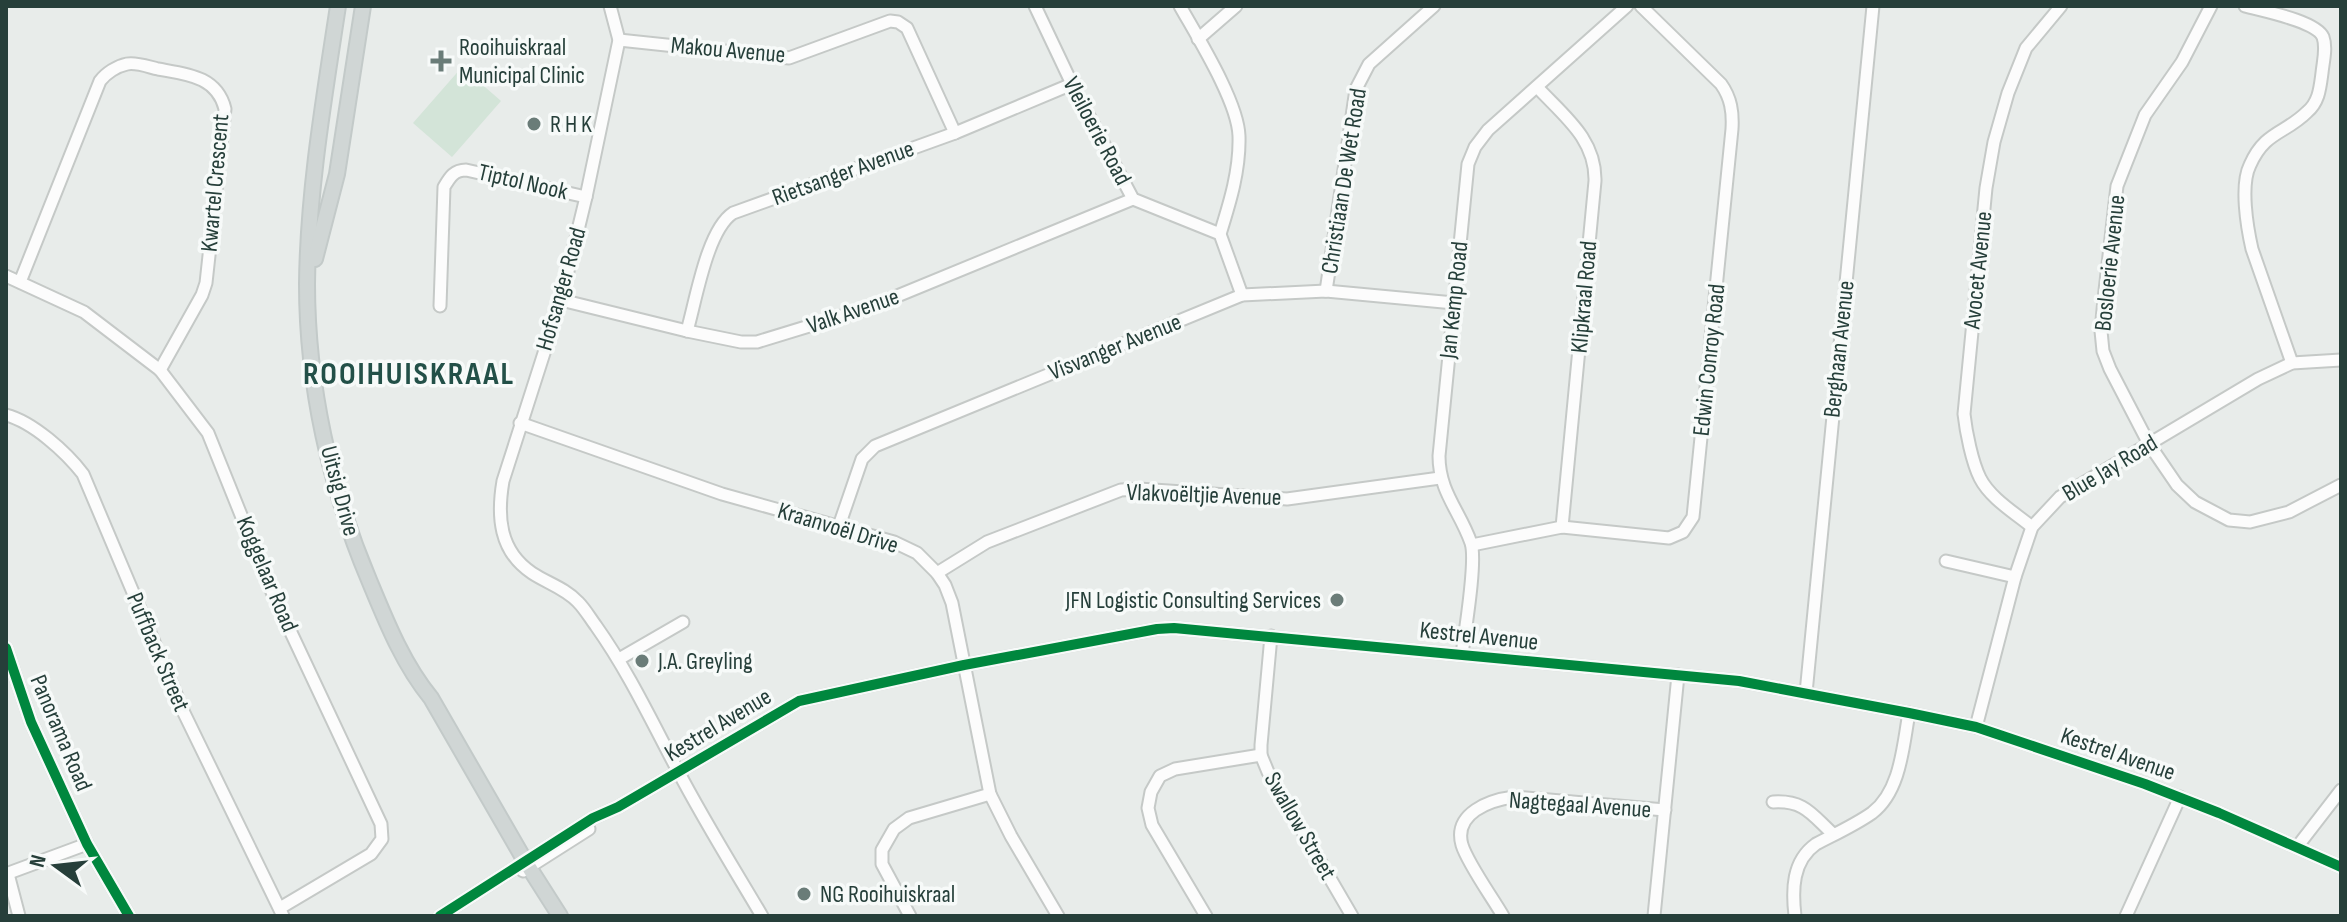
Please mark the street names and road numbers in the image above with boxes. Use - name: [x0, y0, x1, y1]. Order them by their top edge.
- street label: Makou Avenue: [670, 31, 786, 69]
- street label: Vleiloerie Road: [1056, 72, 1138, 190]
- street label: Christiaan De Wet Road: [1315, 86, 1373, 276]
- street label: Kwartel Crescent: [195, 113, 235, 253]
- street label: Rietsanger Avenue: [768, 134, 918, 212]
- street label: Tiptol Nook: [475, 158, 571, 206]
- street label: Bosloerie Avenue: [2088, 193, 2132, 333]
- street label: Avocet Avenue: [1957, 210, 1999, 331]
- street label: Hofsanger Road: [530, 224, 592, 354]
- street label: Jan Kemp Road: [1433, 240, 1475, 361]
- street label: Klipkraal Road: [1565, 240, 1603, 354]
- street label: Berghaan Avenue: [1817, 279, 1861, 419]
- street label: Valk Avenue: [803, 282, 903, 340]
- street label: Edwin Conroy Road: [1687, 283, 1731, 437]
- street label: Visvanger Avenue: [1044, 307, 1186, 387]
- street label: Blue Jay Road: [2057, 428, 2163, 508]
- street label: Uitsig Drive: [314, 443, 366, 539]
- street label: Vlakvoëltjie Avenue: [1126, 478, 1282, 512]
- street label: Kraanvoël Drive: [774, 496, 902, 560]
- street label: Koggelaar Road: [230, 512, 304, 636]
- street label: Puffback Street: [120, 588, 196, 716]
- street label: Kestrel Avenue: [1418, 615, 1540, 657]
- street label: Panorama Road: [24, 671, 98, 795]
- street label: Kestrel Avenue: [659, 682, 777, 768]
- street label: Kestrel Avenue: [2057, 721, 2179, 787]
- street label: Swallow Street: [1258, 767, 1342, 885]
- street label: Nagtegaal Avenue: [1508, 786, 1652, 824]

